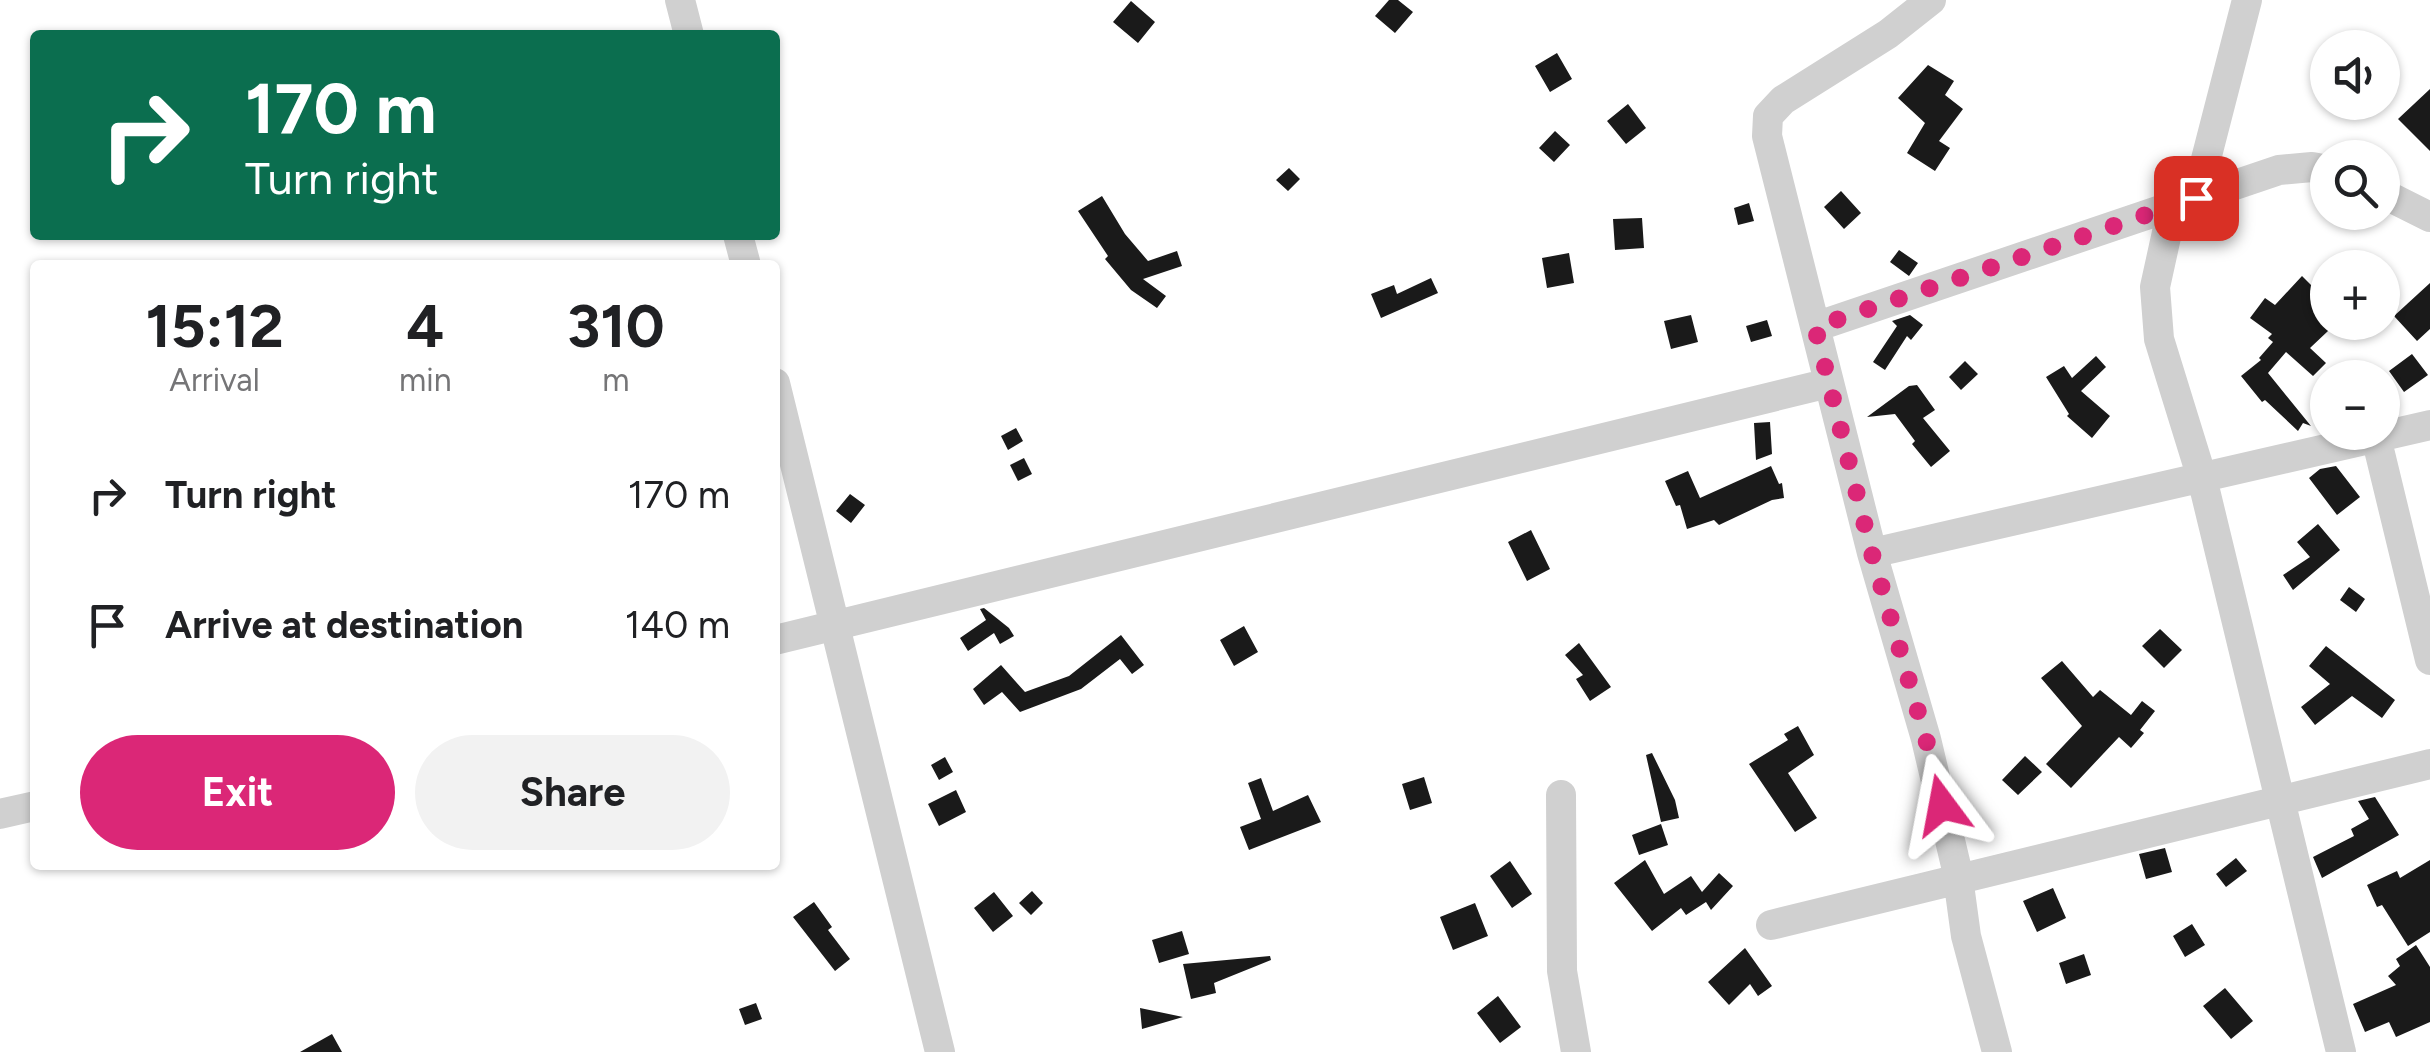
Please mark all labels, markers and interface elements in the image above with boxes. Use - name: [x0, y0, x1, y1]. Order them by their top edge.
- map controls: [2310, 30, 2400, 450]
- button: sound: [2310, 30, 2400, 120]
- text: 170 m: [245, 66, 437, 151]
- icon: right: [80, 70, 210, 200]
- button: search: [2310, 140, 2400, 230]
- text: Turn right: [245, 151, 438, 205]
- pin: [2154, 156, 2239, 241]
- icon: arrive: [2169, 171, 2224, 226]
- button: +: [2310, 250, 2400, 340]
- text: 15:12: [145, 290, 284, 362]
- text: 4: [406, 290, 444, 362]
- text: 310: [567, 290, 665, 362]
- button: −: [2310, 360, 2400, 450]
- text: Arrival: [169, 361, 260, 399]
- text: min: [399, 361, 452, 399]
- text: m: [602, 361, 629, 399]
- icon: right: [80, 468, 135, 523]
- text: Turn right: [165, 472, 337, 518]
- text: 170 m: [628, 472, 730, 518]
- icon: arrive: [80, 598, 135, 653]
- text: Arrive at destination: [165, 602, 523, 648]
- text: 140 m: [625, 602, 730, 648]
- button: Exit: [80, 735, 395, 850]
- button: Share: [415, 735, 730, 850]
- position arrow: [1890, 753, 1994, 857]

